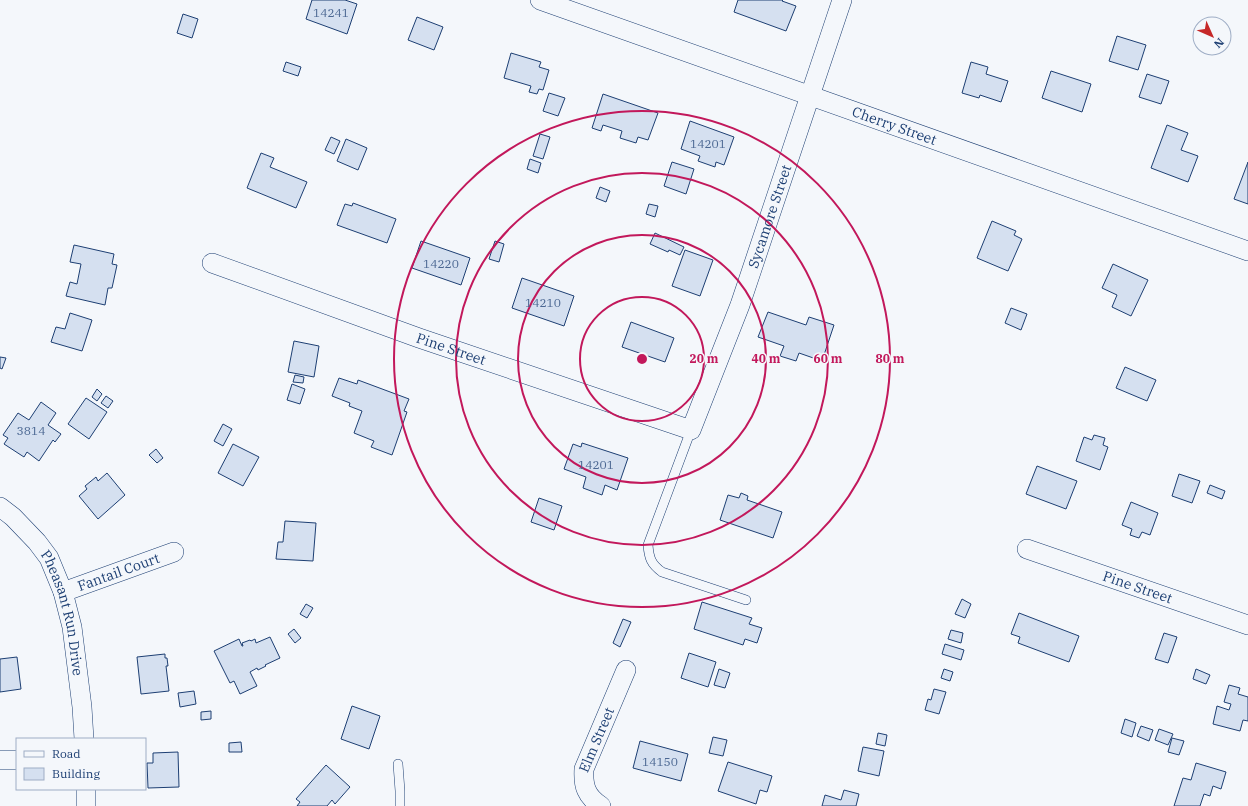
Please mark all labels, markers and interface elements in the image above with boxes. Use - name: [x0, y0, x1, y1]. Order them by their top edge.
- house number: 14241: [313, 5, 349, 20]
- north arrow: [1192, 16, 1232, 56]
- text: N: [1211, 35, 1227, 51]
- street label: Cherry Street: [850, 102, 939, 149]
- house number: 14201: [690, 136, 726, 151]
- street label: Sycamore Street: [744, 162, 795, 270]
- house number: 14220: [423, 256, 459, 271]
- house number: 14210: [525, 295, 561, 310]
- street label: Pine Street: [414, 329, 488, 369]
- text: 20 m: [690, 351, 719, 366]
- text: 40 m: [752, 351, 781, 366]
- text: 60 m: [814, 351, 843, 366]
- text: 80 m: [876, 351, 905, 366]
- centre of rings: [635, 352, 649, 366]
- house number: 3814: [17, 423, 45, 438]
- house number: 14201: [578, 457, 614, 472]
- street label: Pheasant Run Drive: [37, 546, 87, 677]
- street label: Fantail Court: [75, 549, 162, 595]
- street label: Pine Street: [1101, 567, 1175, 607]
- street label: Elm Street: [575, 704, 618, 775]
- legend: [16, 738, 146, 790]
- text: Road: [52, 746, 81, 761]
- house number: 14150: [642, 754, 678, 769]
- text: Building: [52, 766, 100, 781]

